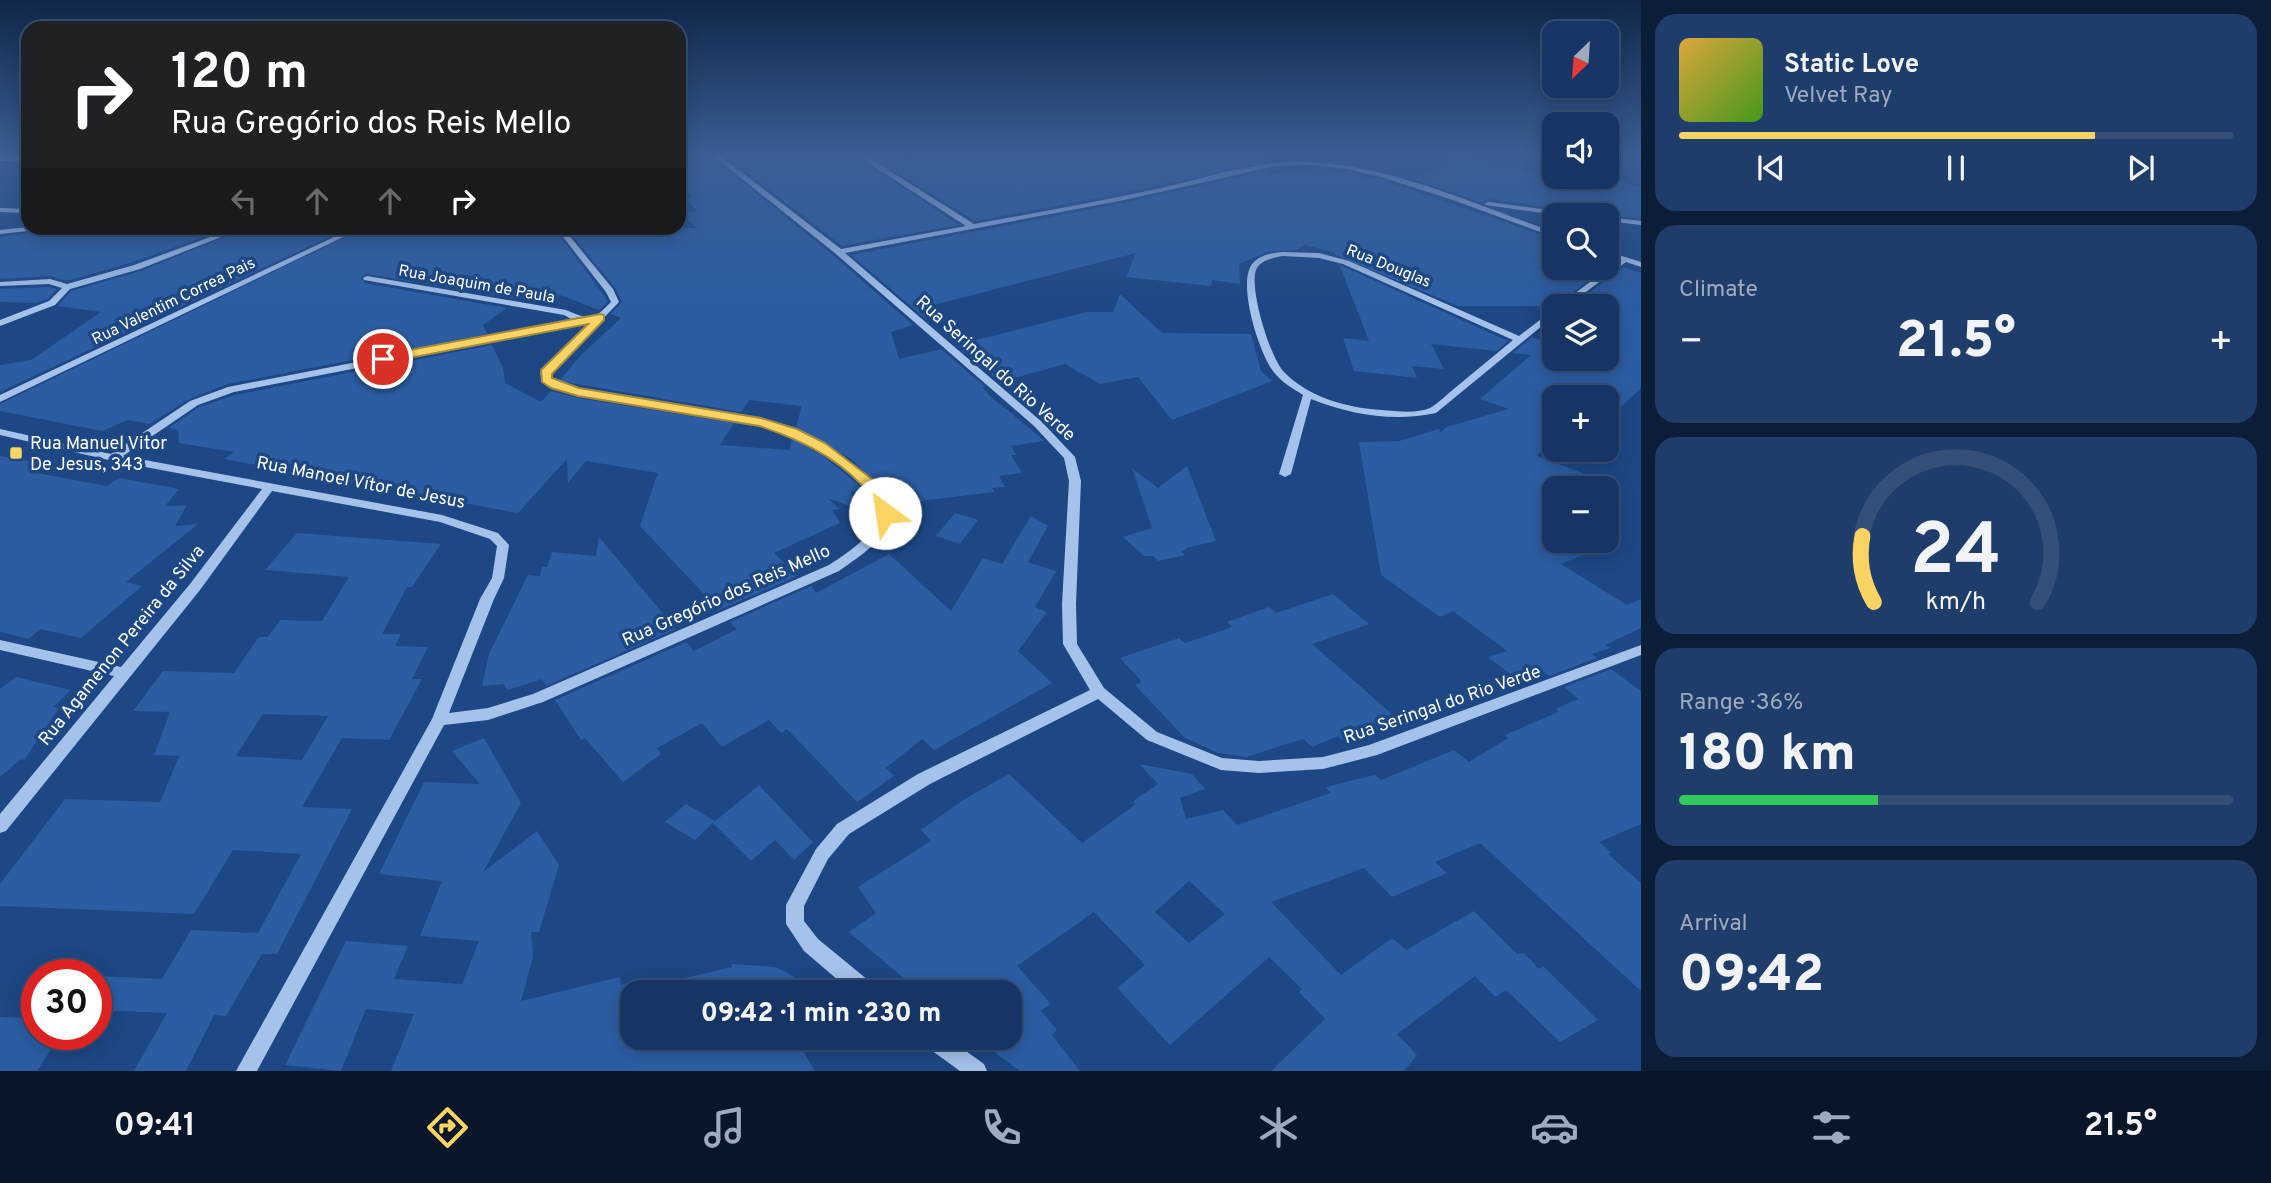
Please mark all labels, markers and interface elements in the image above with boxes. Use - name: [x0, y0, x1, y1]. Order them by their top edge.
- north arrow: [1542, 21, 1619, 98]
- map controls: [1542, 21, 1619, 553]
- text: 120 m: [171, 44, 308, 106]
- icon: right: [56, 49, 147, 140]
- text: Static Love: [1784, 49, 1919, 82]
- text: Velvet Ray: [1784, 82, 1892, 111]
- text: Rua Gregório dos Reis Mello: [171, 105, 571, 145]
- button: sound: [1542, 112, 1619, 189]
- icon: previous: [1752, 149, 1790, 187]
- icon: pause: [1937, 149, 1975, 187]
- icon: next: [2122, 149, 2160, 187]
- icon: left: [225, 182, 263, 220]
- icon: ahead: [298, 182, 336, 220]
- icon: ahead: [371, 182, 409, 220]
- icon: right: [444, 182, 482, 220]
- button: search: [1542, 203, 1619, 280]
- street label: Rua Douglas: [1343, 241, 1433, 293]
- street label: Rua Valentim Correa Pais: [89, 254, 259, 350]
- street label: Rua Joaquim de Paula: [397, 261, 557, 309]
- text: Climate: [1679, 276, 1758, 305]
- street label: Rua Seringal do Rio Verde: [910, 291, 1080, 447]
- button: layers: [1542, 294, 1619, 371]
- text: 21.5°: [1896, 310, 2016, 376]
- text: −: [1679, 319, 1704, 368]
- text: +: [2208, 319, 2233, 368]
- pin: [353, 329, 413, 389]
- icon: arrive: [364, 340, 402, 378]
- button: +: [1542, 385, 1619, 462]
- place label: Rua Manuel Vitor De Jesus, 343: [30, 433, 167, 477]
- marker: Rua Manuel Vitor De Jesus, 343: [8, 445, 24, 461]
- street label: Rua Manoel Vítor de Jesus: [254, 452, 467, 515]
- position arrow: [848, 476, 922, 550]
- button: −: [1542, 476, 1619, 553]
- text: 24: [1910, 508, 2002, 600]
- street label: Rua Gregório dos Reis Mello: [619, 540, 834, 653]
- street label: Rua Agamenon Pereira da Silva: [34, 541, 210, 751]
- text: km/h: [1926, 586, 1986, 618]
- street label: Rua Seringal do Rio Verde: [1341, 661, 1544, 750]
- text: Range · 36%: [1679, 689, 1803, 718]
- text: 180 km: [1679, 723, 1856, 789]
- text: Arrival: [1679, 910, 1748, 939]
- text: 09:42: [1679, 944, 1824, 1010]
- speed limit sign: 30: [21, 959, 112, 1050]
- text: 09:42 · 1 min · 230 m: [701, 998, 941, 1031]
- icon: directions: [423, 1103, 472, 1152]
- icon: music: [700, 1103, 749, 1152]
- icon: phone: [977, 1103, 1026, 1152]
- icon: climate: [1254, 1103, 1303, 1152]
- icon: car: [1530, 1103, 1579, 1152]
- icon: filters: [1807, 1103, 1856, 1152]
- text: 09:41: [114, 1107, 196, 1147]
- text: 21.5°: [2084, 1107, 2157, 1147]

